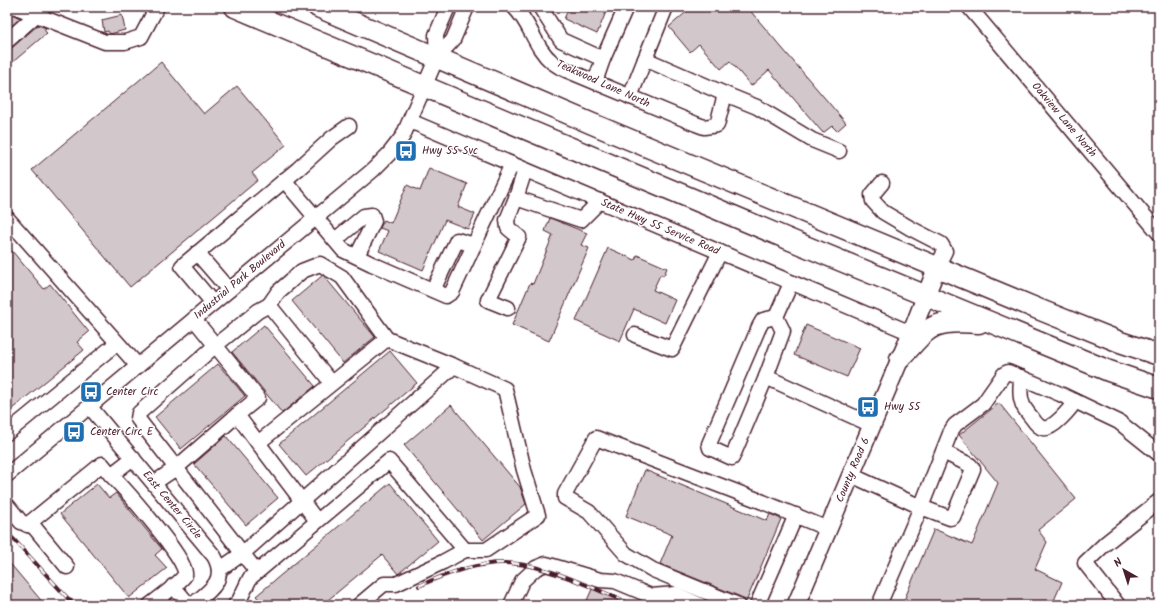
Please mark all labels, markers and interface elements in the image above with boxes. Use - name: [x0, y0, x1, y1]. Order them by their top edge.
- street label: Teakwood Lane North: [553, 55, 653, 113]
- street label: Oakview Lane North: [1027, 78, 1101, 162]
- bus stop icon: Hwy 55 Svc: [393, 138, 419, 164]
- place label: Hwy 55 Svc: [422, 142, 478, 160]
- street label: State Hwy 55 Service Road: [598, 194, 723, 260]
- street label: Industrial Park Boulevard: [190, 236, 290, 324]
- bus stop icon: Center Circ: [78, 379, 104, 405]
- place label: Center Circ: [106, 383, 159, 401]
- bus stop icon: Hwy 55: [855, 394, 881, 420]
- place label: Hwy 55: [884, 398, 921, 416]
- bus stop icon: Center Circ E: [61, 419, 87, 445]
- place label: Center Circ E: [90, 423, 154, 441]
- street label: County Road 6: [831, 435, 875, 505]
- street label: East Center Circle: [138, 467, 206, 543]
- north arrow: [1104, 550, 1144, 590]
- text: N: [1110, 554, 1127, 572]

